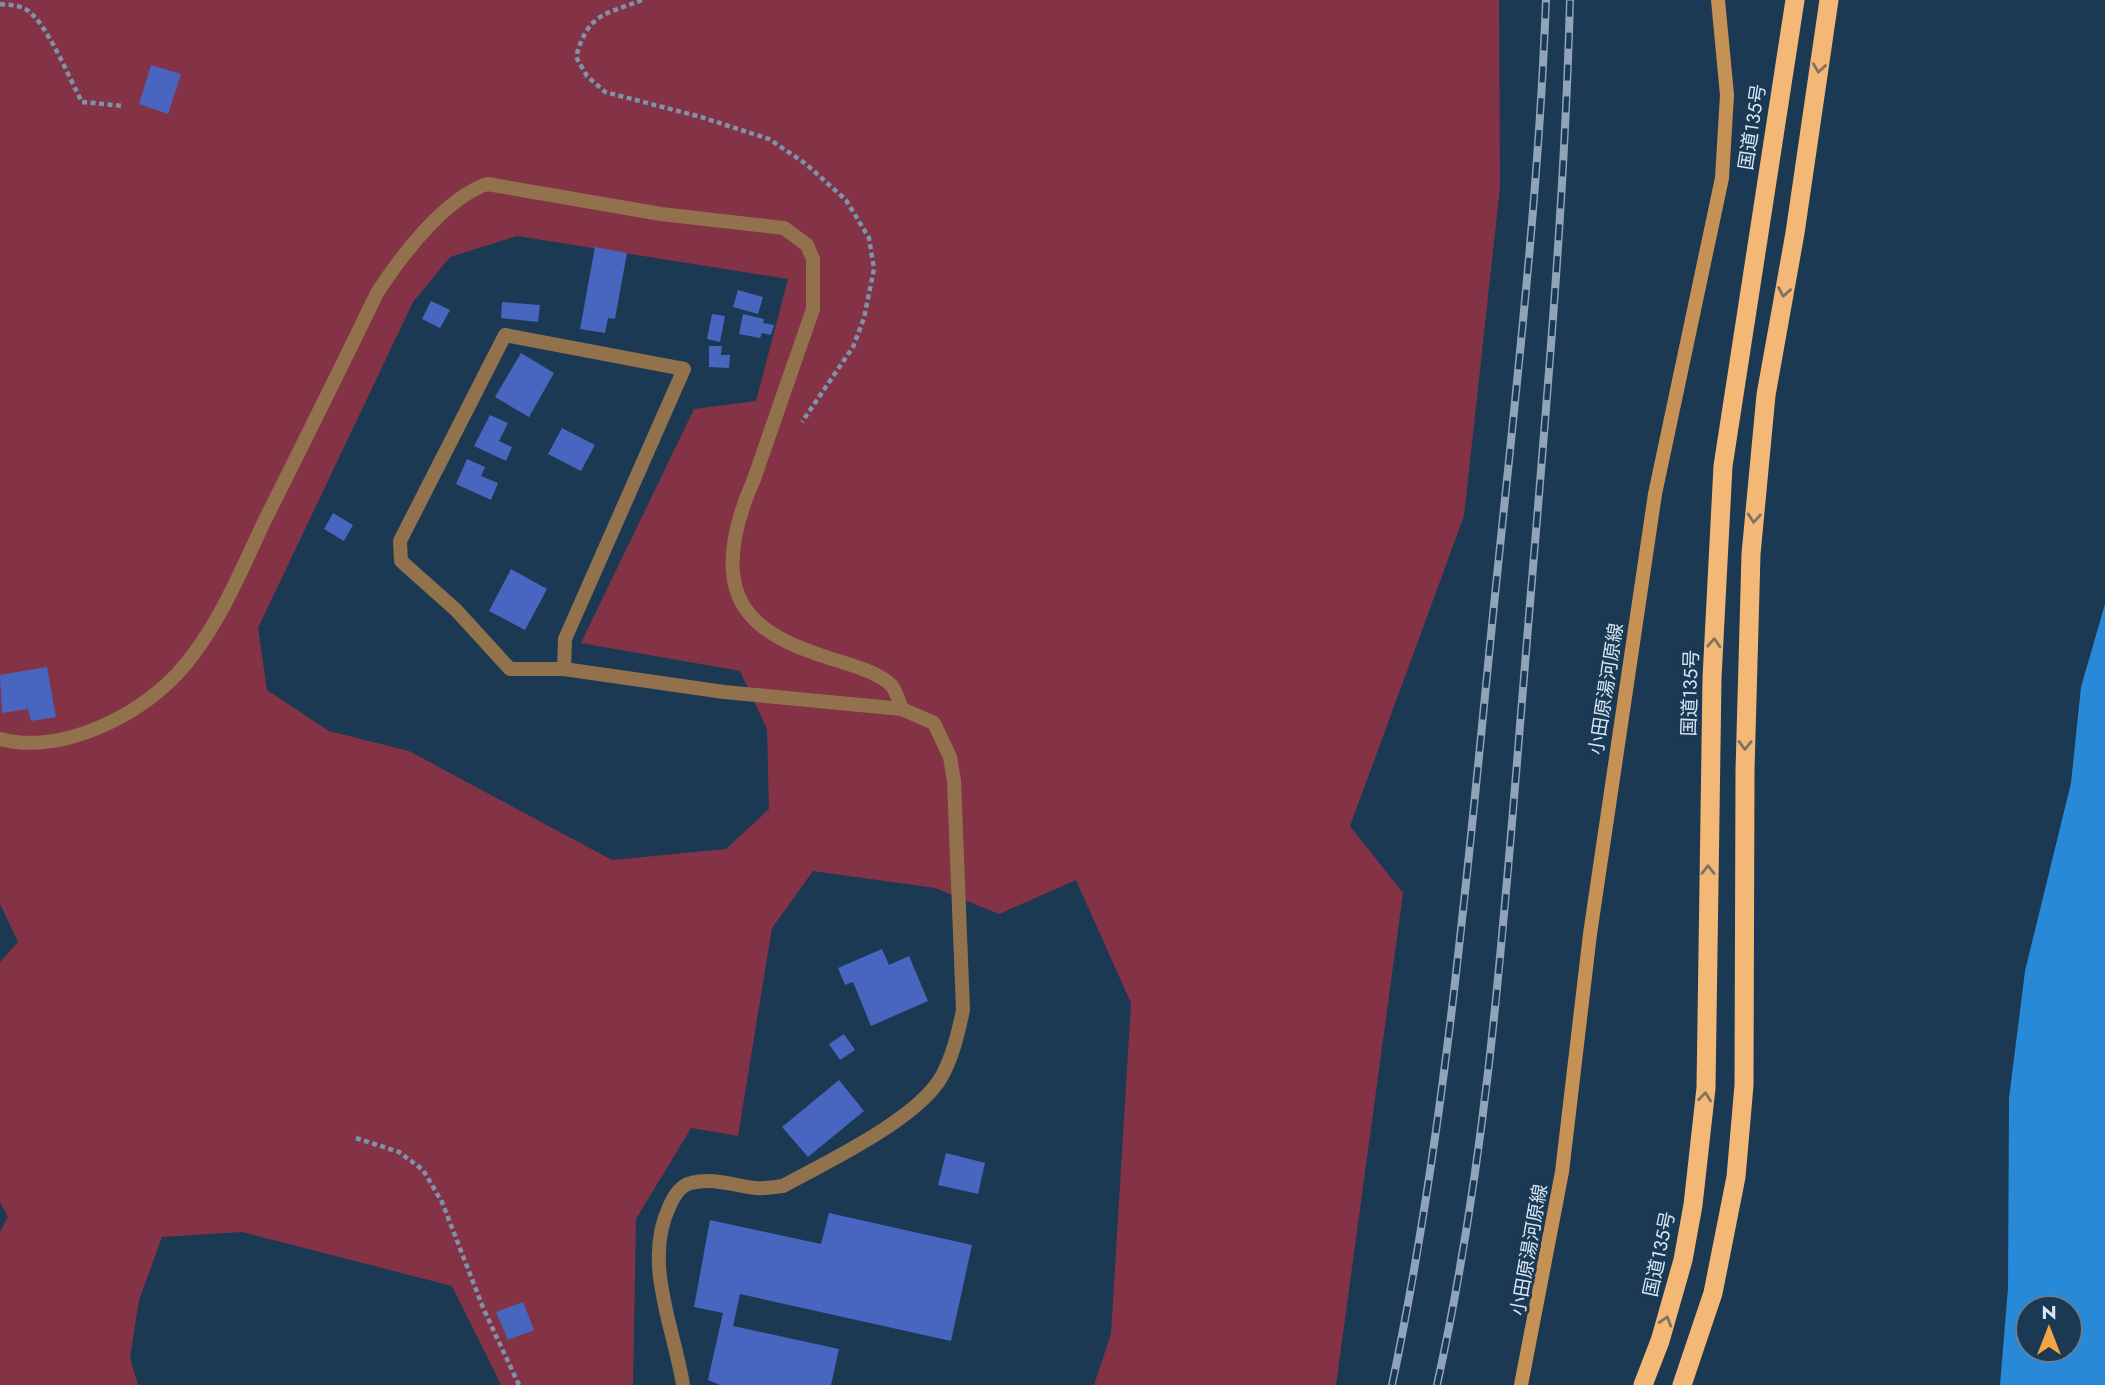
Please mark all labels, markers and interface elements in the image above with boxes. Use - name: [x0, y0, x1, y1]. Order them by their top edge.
- one-way arrow: [1812, 62, 1827, 73]
- street label: 国道135号: [1732, 82, 1772, 172]
- one-way arrow: [1777, 286, 1792, 298]
- one-way arrow: [1747, 512, 1762, 523]
- street label: 小田原湯河原線: [1582, 621, 1630, 757]
- one-way arrow: [1706, 637, 1721, 648]
- street label: 国道135号: [1675, 649, 1705, 737]
- one-way arrow: [1738, 740, 1753, 751]
- one-way arrow: [1700, 864, 1716, 875]
- one-way arrow: [1697, 1091, 1712, 1103]
- street label: 小田原湯河原線: [1504, 1182, 1554, 1318]
- street label: 国道135号: [1637, 1209, 1681, 1299]
- north arrow: [2014, 1294, 2084, 1364]
- text: N: [2041, 1299, 2057, 1326]
- one-way arrow: [1658, 1315, 1673, 1327]

